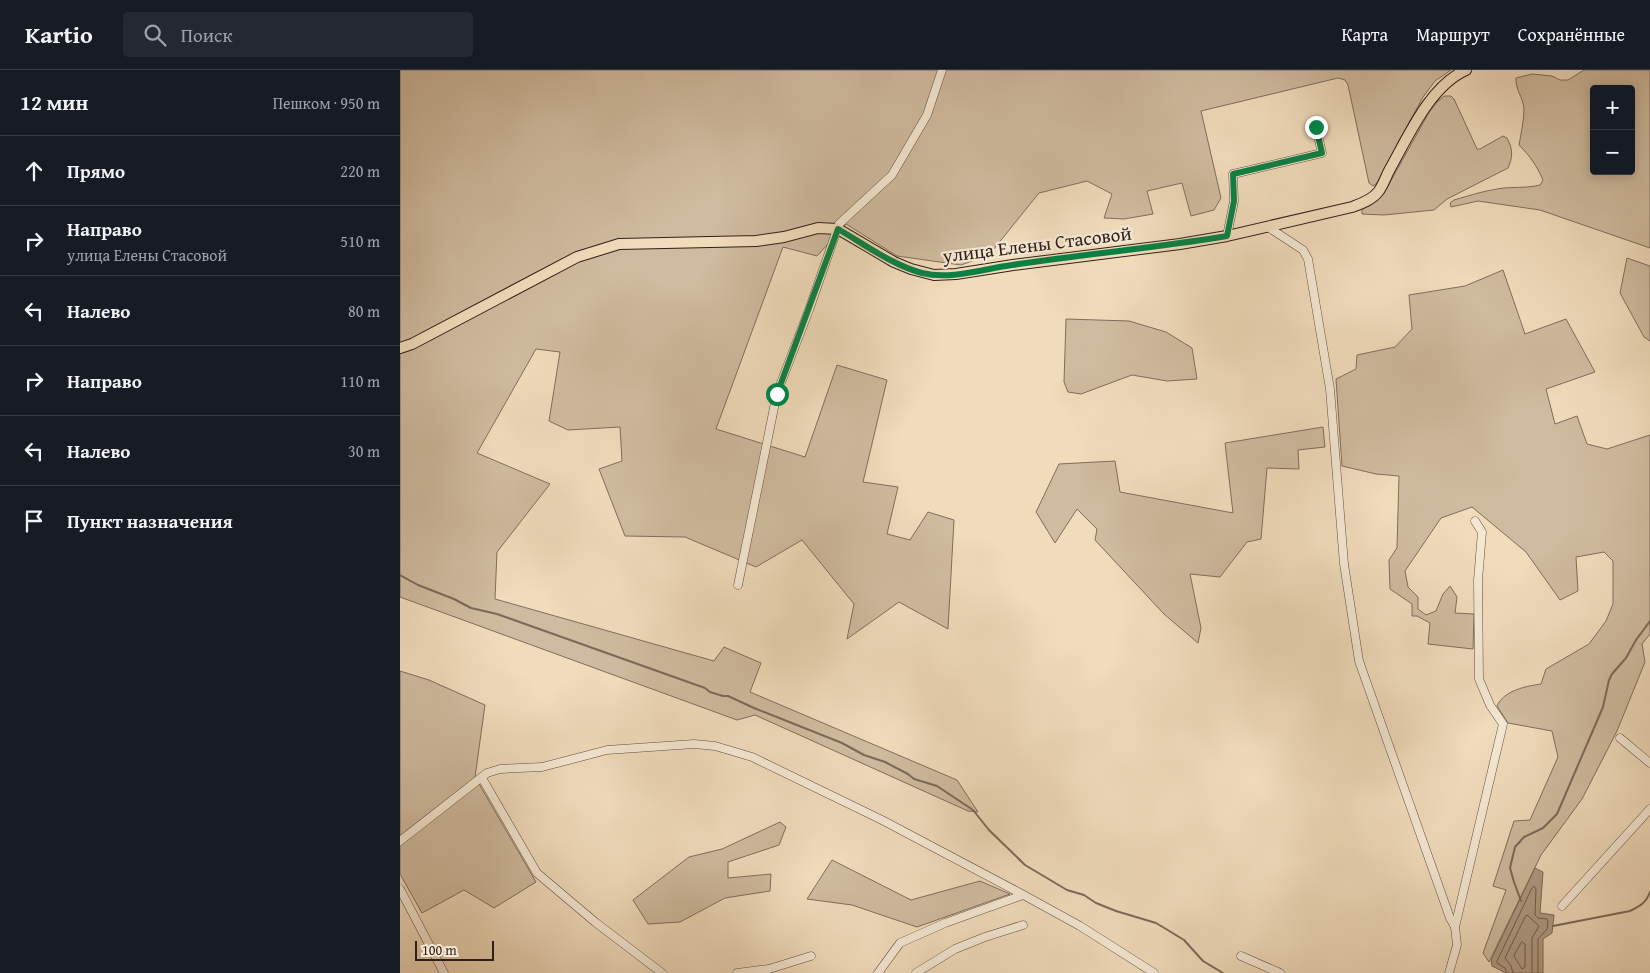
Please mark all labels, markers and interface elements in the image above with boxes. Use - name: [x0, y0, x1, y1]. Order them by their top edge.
- search box: [123, 12, 473, 57]
- text: Kartio: [25, 17, 93, 52]
- icon: search: [141, 21, 169, 49]
- text: Поиск: [181, 21, 232, 49]
- text: Карта: [1342, 21, 1388, 48]
- text: Маршрут: [1416, 21, 1490, 48]
- text: Сохранённые: [1518, 21, 1625, 48]
- map controls: [1590, 85, 1635, 175]
- button: +: [1590, 85, 1635, 130]
- text: 12 мин: [20, 87, 88, 118]
- text: Пешком · 950 m: [273, 91, 380, 115]
- route end: [1305, 116, 1328, 139]
- button: −: [1590, 130, 1635, 175]
- icon: ahead: [20, 157, 48, 185]
- text: Прямо: [67, 157, 125, 185]
- text: 220 m: [340, 159, 380, 183]
- text: Направо: [67, 215, 142, 243]
- street label: улица Елены Стасовой: [940, 219, 1133, 270]
- icon: right: [20, 227, 48, 255]
- text: 510 m: [340, 229, 380, 253]
- text: улица Елены Стасовой: [67, 243, 227, 267]
- icon: left: [20, 297, 48, 325]
- text: Налево: [67, 297, 130, 325]
- text: 80 m: [348, 299, 380, 323]
- icon: right: [20, 367, 48, 395]
- text: Направо: [67, 367, 142, 395]
- text: 110 m: [340, 369, 380, 393]
- route start: [766, 383, 789, 406]
- icon: left: [20, 437, 48, 465]
- text: Налево: [67, 437, 130, 465]
- text: 30 m: [348, 439, 380, 463]
- icon: arrive: [20, 507, 48, 535]
- text: Пункт назначения: [67, 507, 233, 535]
- scale bar: [415, 938, 494, 961]
- text: 100 m: [422, 940, 457, 960]

